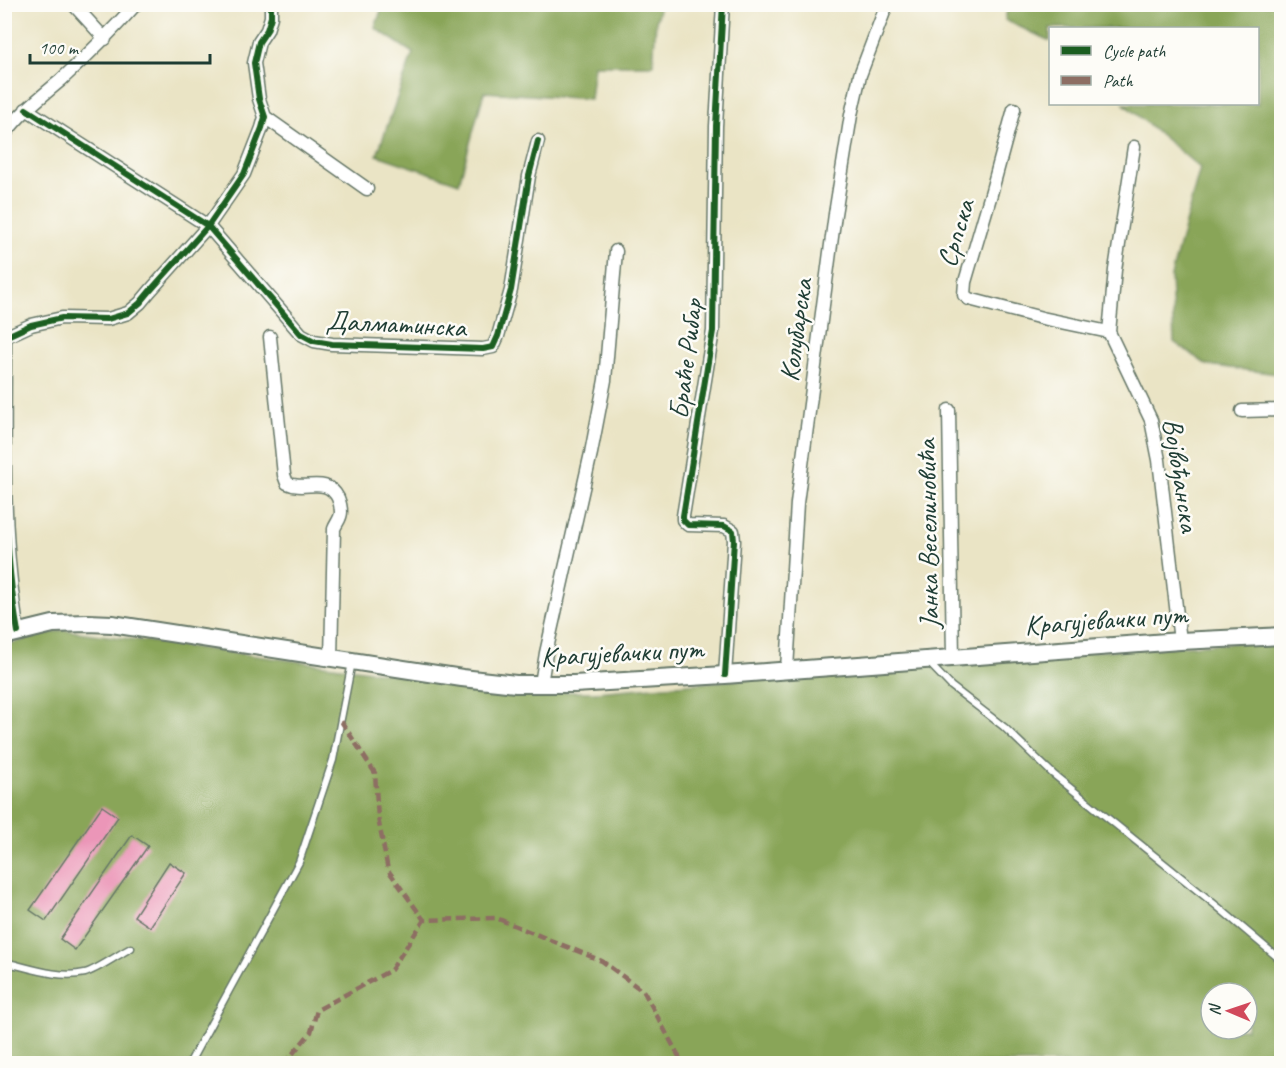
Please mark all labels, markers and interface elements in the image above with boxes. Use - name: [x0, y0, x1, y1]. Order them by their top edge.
- scale bar: [30, 27, 210, 65]
- legend: [1049, 27, 1259, 105]
- text: 100 m: [39, 37, 80, 59]
- text: Cycle path: [1103, 40, 1166, 62]
- text: Path: [1103, 70, 1133, 92]
- street label: Српска: [929, 193, 983, 271]
- street label: Колубарска: [771, 275, 820, 384]
- street label: Браће Рибар: [661, 296, 710, 421]
- street label: Далматинска: [325, 302, 469, 345]
- street label: Војвођанска: [1155, 416, 1208, 536]
- street label: Јанка Веселиновића: [908, 437, 947, 631]
- street label: Крагујевачки пут: [1023, 596, 1190, 643]
- street label: Крагујевачки пут: [540, 631, 706, 674]
- north arrow: [1199, 981, 1259, 1041]
- text: N: [1205, 1002, 1225, 1016]

